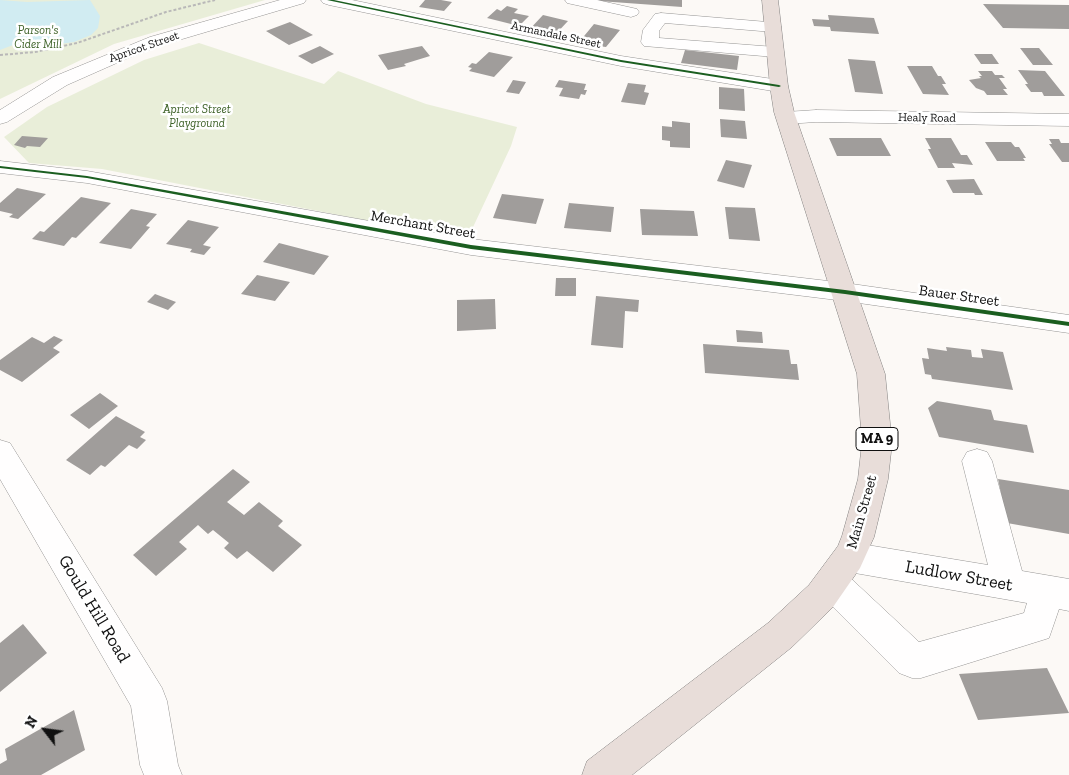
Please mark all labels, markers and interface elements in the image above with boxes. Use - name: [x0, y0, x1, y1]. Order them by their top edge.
- street label: Armandale Street: [510, 18, 602, 52]
- park label: Parson's Cider Mill: [14, 24, 62, 52]
- street label: Apricot Street: [107, 28, 181, 66]
- park label: Apricot Street Playground: [163, 103, 231, 131]
- street label: Healy Road: [898, 110, 956, 126]
- street label: Merchant Street: [369, 207, 477, 243]
- street label: Bauer Street: [918, 281, 1000, 311]
- road number: MA 9: [856, 428, 898, 450]
- street label: Main Street: [843, 473, 881, 551]
- street label: Gould Hill Road: [53, 551, 135, 667]
- street label: Ludlow Street: [904, 556, 1014, 596]
- north arrow: [20, 705, 70, 755]
- text: N: [22, 713, 42, 731]

